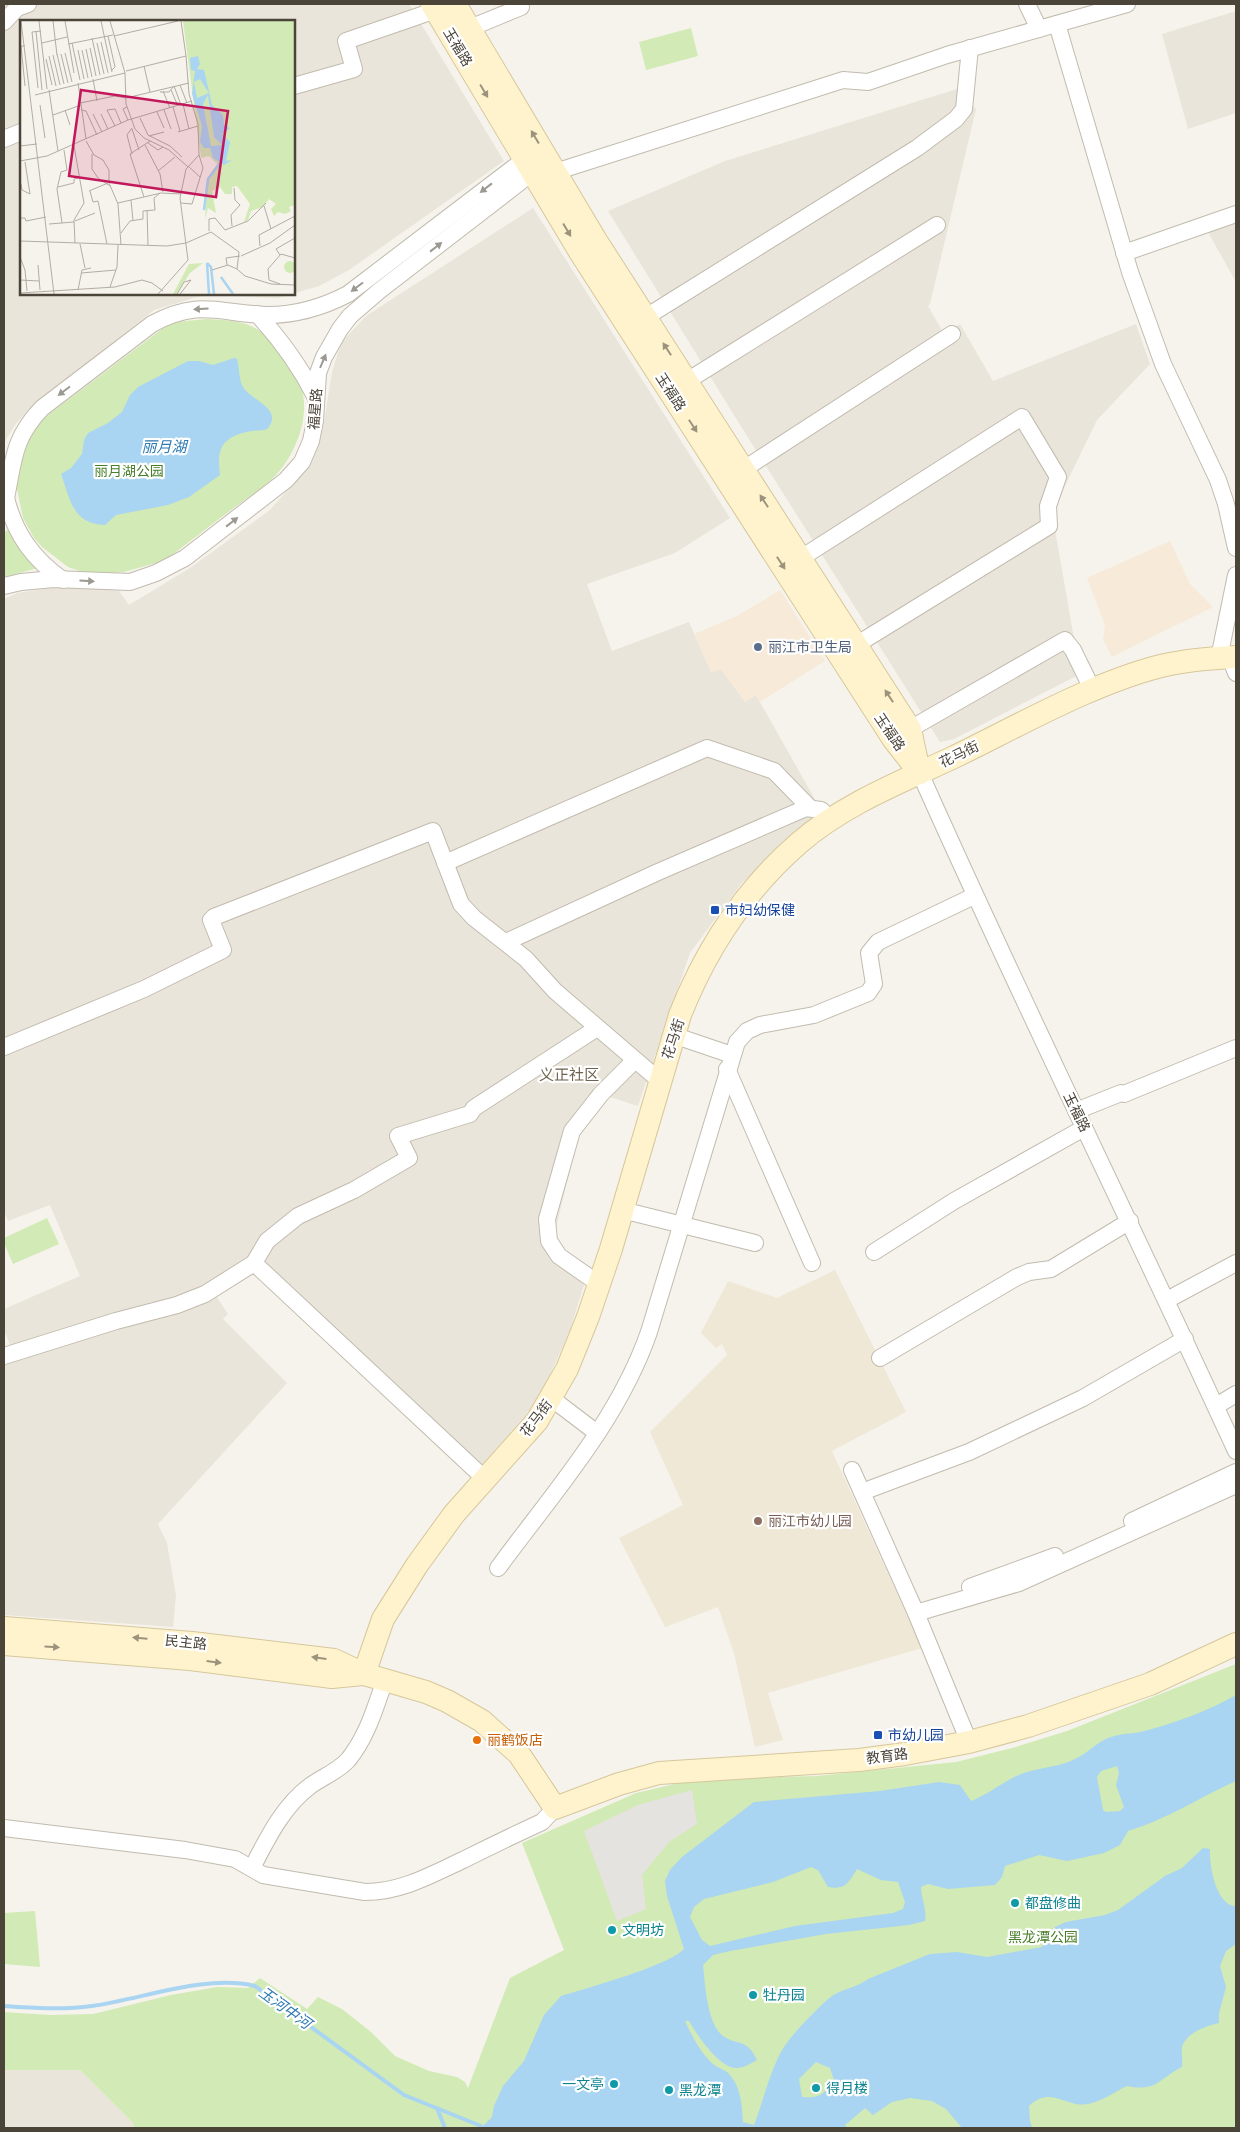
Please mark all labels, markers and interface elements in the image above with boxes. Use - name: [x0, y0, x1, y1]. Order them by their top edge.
- inset map: [20, 20, 295, 295]
- street label: 玉福路: [439, 24, 477, 70]
- one-way arrow: [480, 84, 489, 97]
- one-way arrow: [530, 130, 539, 144]
- one-way arrow: [480, 183, 493, 194]
- one-way arrow: [563, 224, 572, 237]
- one-way arrow: [429, 242, 443, 252]
- one-way arrow: [350, 282, 364, 292]
- one-way arrow: [193, 305, 209, 313]
- one-way arrow: [662, 343, 671, 356]
- one-way arrow: [319, 354, 327, 368]
- street label: 玉福路: [652, 369, 690, 415]
- one-way arrow: [58, 386, 71, 397]
- street label: 福星路: [304, 387, 326, 431]
- one-way arrow: [688, 419, 698, 433]
- water label: 丽月湖: [141, 437, 188, 456]
- park label: 丽月湖公园: [94, 462, 164, 480]
- one-way arrow: [759, 494, 769, 507]
- one-way arrow: [225, 517, 238, 528]
- one-way arrow: [776, 556, 786, 569]
- one-way arrow: [79, 578, 95, 586]
- place label: 丽江市卫生局: [768, 638, 852, 656]
- marker: 丽江市卫生局: [752, 641, 764, 653]
- one-way arrow: [885, 690, 894, 703]
- street label: 玉福路: [871, 710, 909, 754]
- street label: 花马街: [936, 737, 982, 771]
- place label: 市妇幼保健: [725, 901, 795, 919]
- marker: 市妇幼保健: [709, 904, 721, 916]
- street label: 花马街: [658, 1016, 688, 1062]
- district label: 义正社区: [539, 1065, 599, 1084]
- street label: 玉福路: [1060, 1089, 1094, 1135]
- street label: 花马街: [516, 1396, 556, 1440]
- place label: 丽江市幼儿园: [768, 1512, 852, 1530]
- marker: 丽江市幼儿园: [752, 1515, 764, 1527]
- street label: 民主路: [164, 1631, 208, 1653]
- one-way arrow: [132, 1634, 148, 1642]
- one-way arrow: [45, 1644, 61, 1652]
- one-way arrow: [310, 1654, 326, 1662]
- one-way arrow: [207, 1658, 223, 1666]
- place label: 市幼儿园: [888, 1726, 944, 1744]
- marker: 市幼儿园: [872, 1729, 884, 1741]
- place label: 丽鹤饭店: [487, 1731, 543, 1749]
- marker: 丽鹤饭店: [471, 1734, 483, 1746]
- street label: 教育路: [865, 1745, 909, 1767]
- place label: 都盘修曲: [1025, 1894, 1081, 1912]
- marker: 都盘修曲: [1009, 1897, 1021, 1909]
- place label: 文明坊: [622, 1921, 664, 1939]
- marker: 文明坊: [606, 1924, 618, 1936]
- park label: 黑龙潭公园: [1008, 1928, 1078, 1946]
- water label: 玉河中河: [255, 1982, 318, 2035]
- place label: 牡丹园: [763, 1986, 805, 2004]
- marker: 牡丹园: [747, 1989, 759, 2001]
- place label: 一文亭: [562, 2075, 604, 2093]
- marker: 一文亭: [608, 2078, 620, 2090]
- place label: 得月楼: [826, 2079, 868, 2097]
- place label: 黑龙潭: [679, 2081, 721, 2099]
- marker: 得月楼: [810, 2082, 822, 2094]
- marker: 黑龙潭: [663, 2084, 675, 2096]

